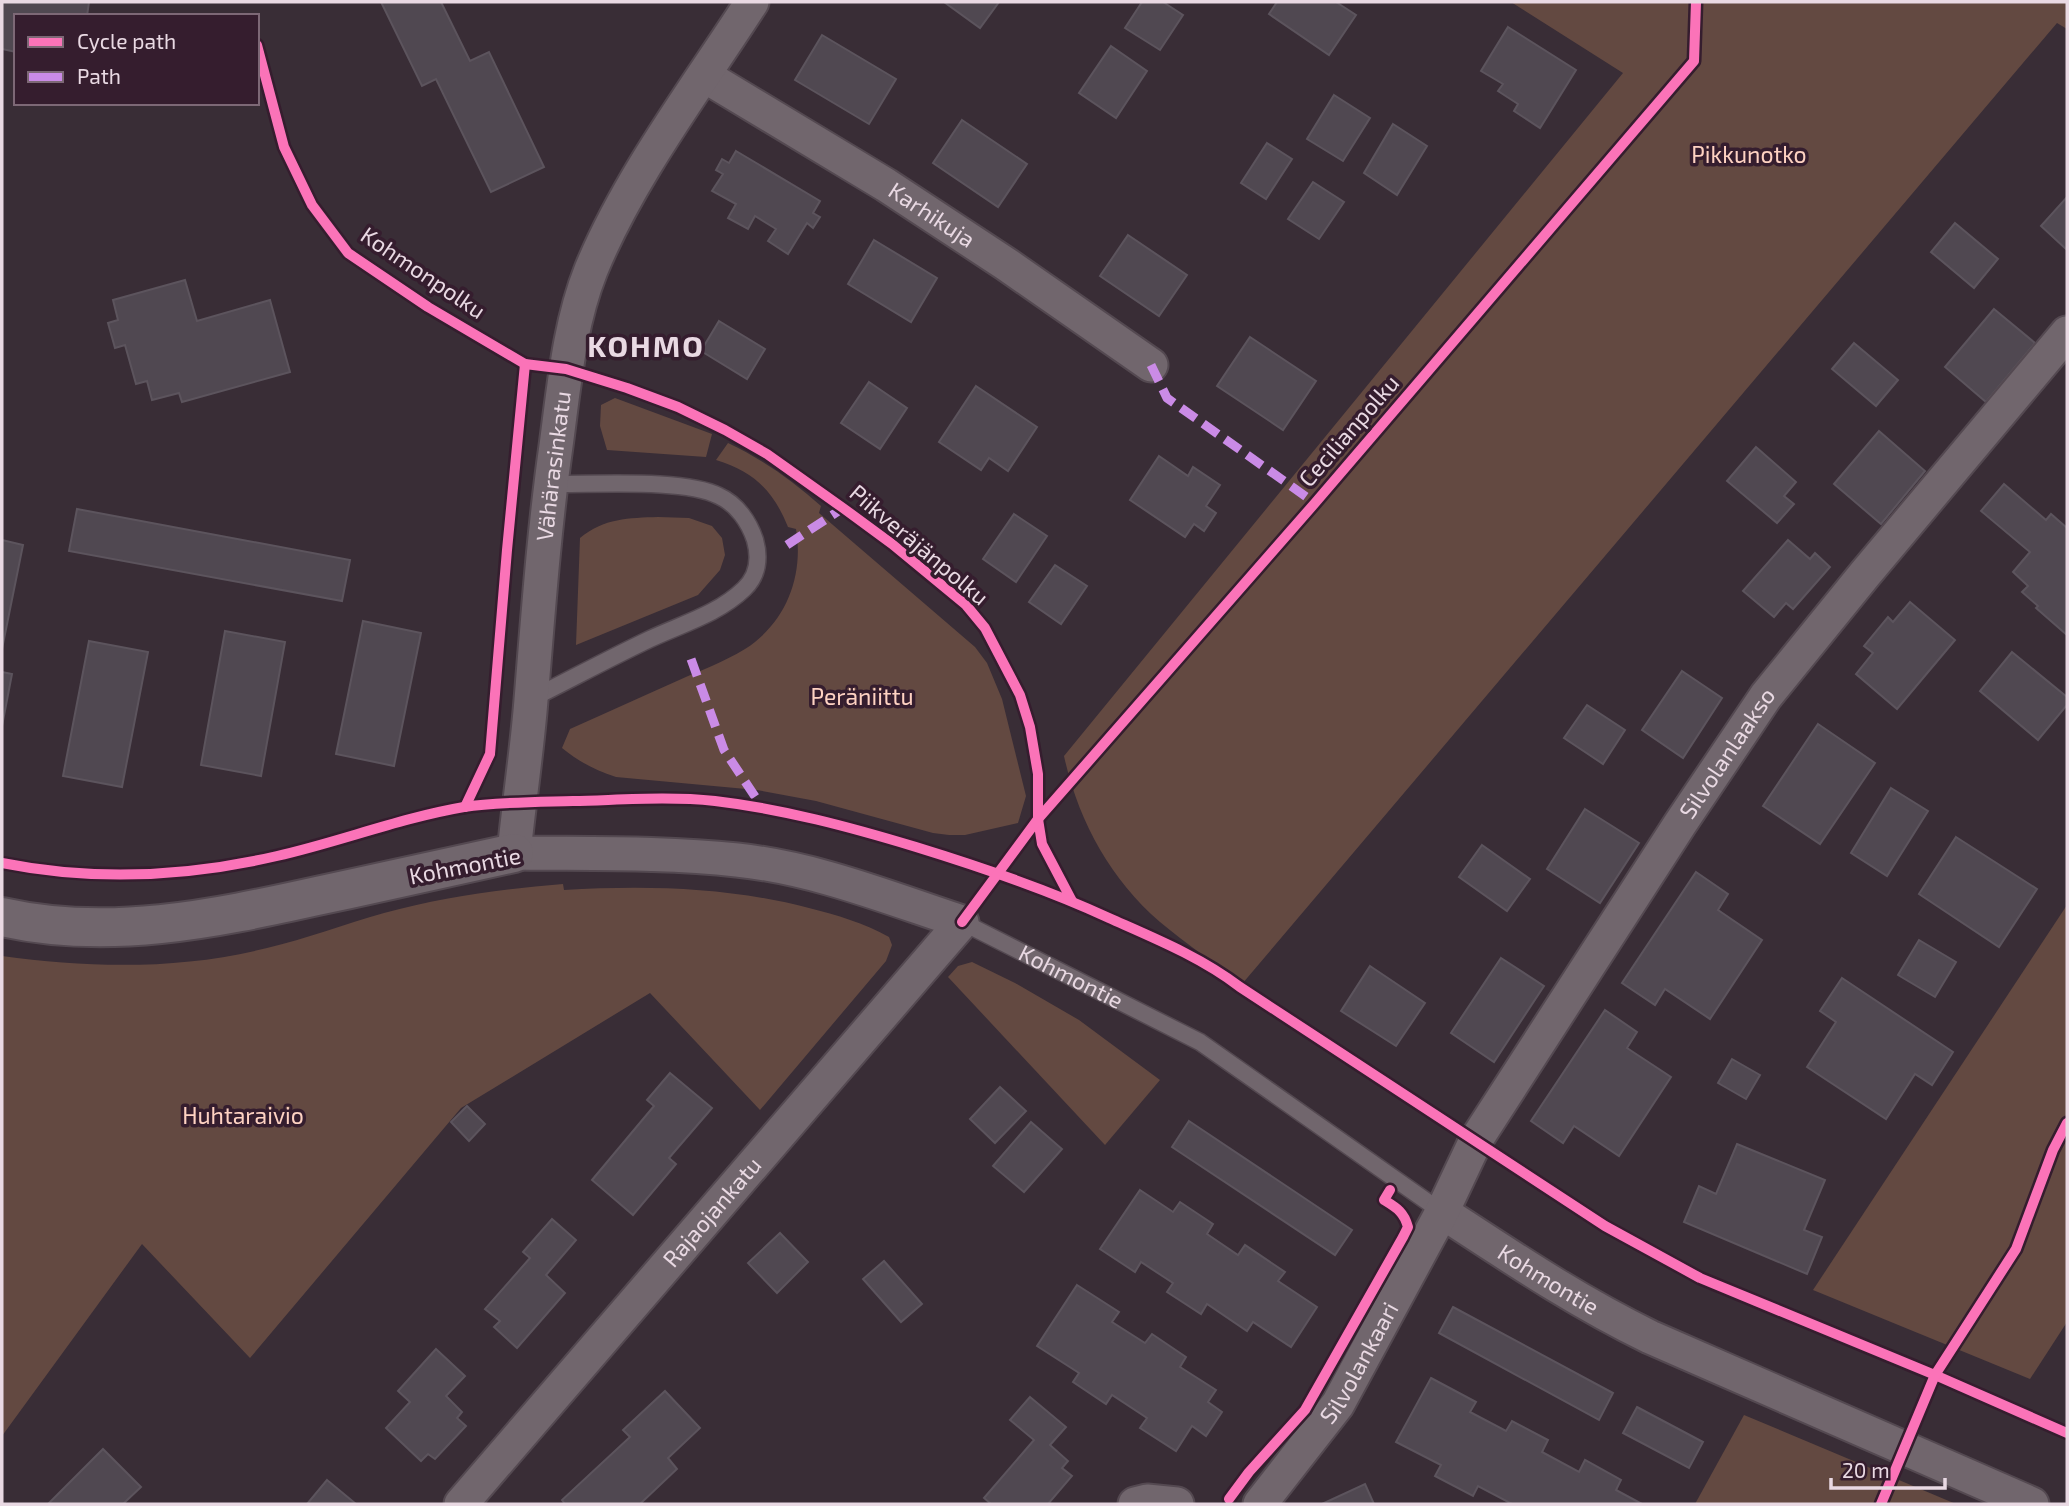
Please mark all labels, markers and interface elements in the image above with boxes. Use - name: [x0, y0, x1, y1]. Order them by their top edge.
- legend: [14, 14, 259, 105]
- text: Cycle path: [77, 28, 176, 53]
- text: Path: [77, 63, 121, 88]
- park label: Pikkunotko: [1691, 140, 1807, 168]
- street label: Karhikuja: [884, 176, 981, 253]
- street label: Kohmonpolku: [356, 220, 491, 324]
- district label: KOHMO: [587, 327, 705, 363]
- street label: Cecilianpolku: [1292, 369, 1404, 492]
- street label: Vähärasinkatu: [530, 389, 576, 542]
- street label: Piikveräjänpolku: [844, 478, 995, 610]
- street label: Silvolanlaakso: [1673, 681, 1780, 824]
- park label: Peräniittu: [810, 682, 914, 710]
- street label: Kohmontie: [407, 840, 523, 890]
- street label: Kohmontie: [1015, 938, 1128, 1014]
- park label: Huhtaraivio: [182, 1101, 304, 1129]
- street label: Rajaojankatu: [656, 1151, 767, 1272]
- street label: Kohmontie: [1493, 1237, 1604, 1320]
- street label: Silvolankaari: [1313, 1297, 1404, 1429]
- scale bar: [1831, 1446, 1945, 1490]
- text: 20 m: [1842, 1457, 1890, 1482]

